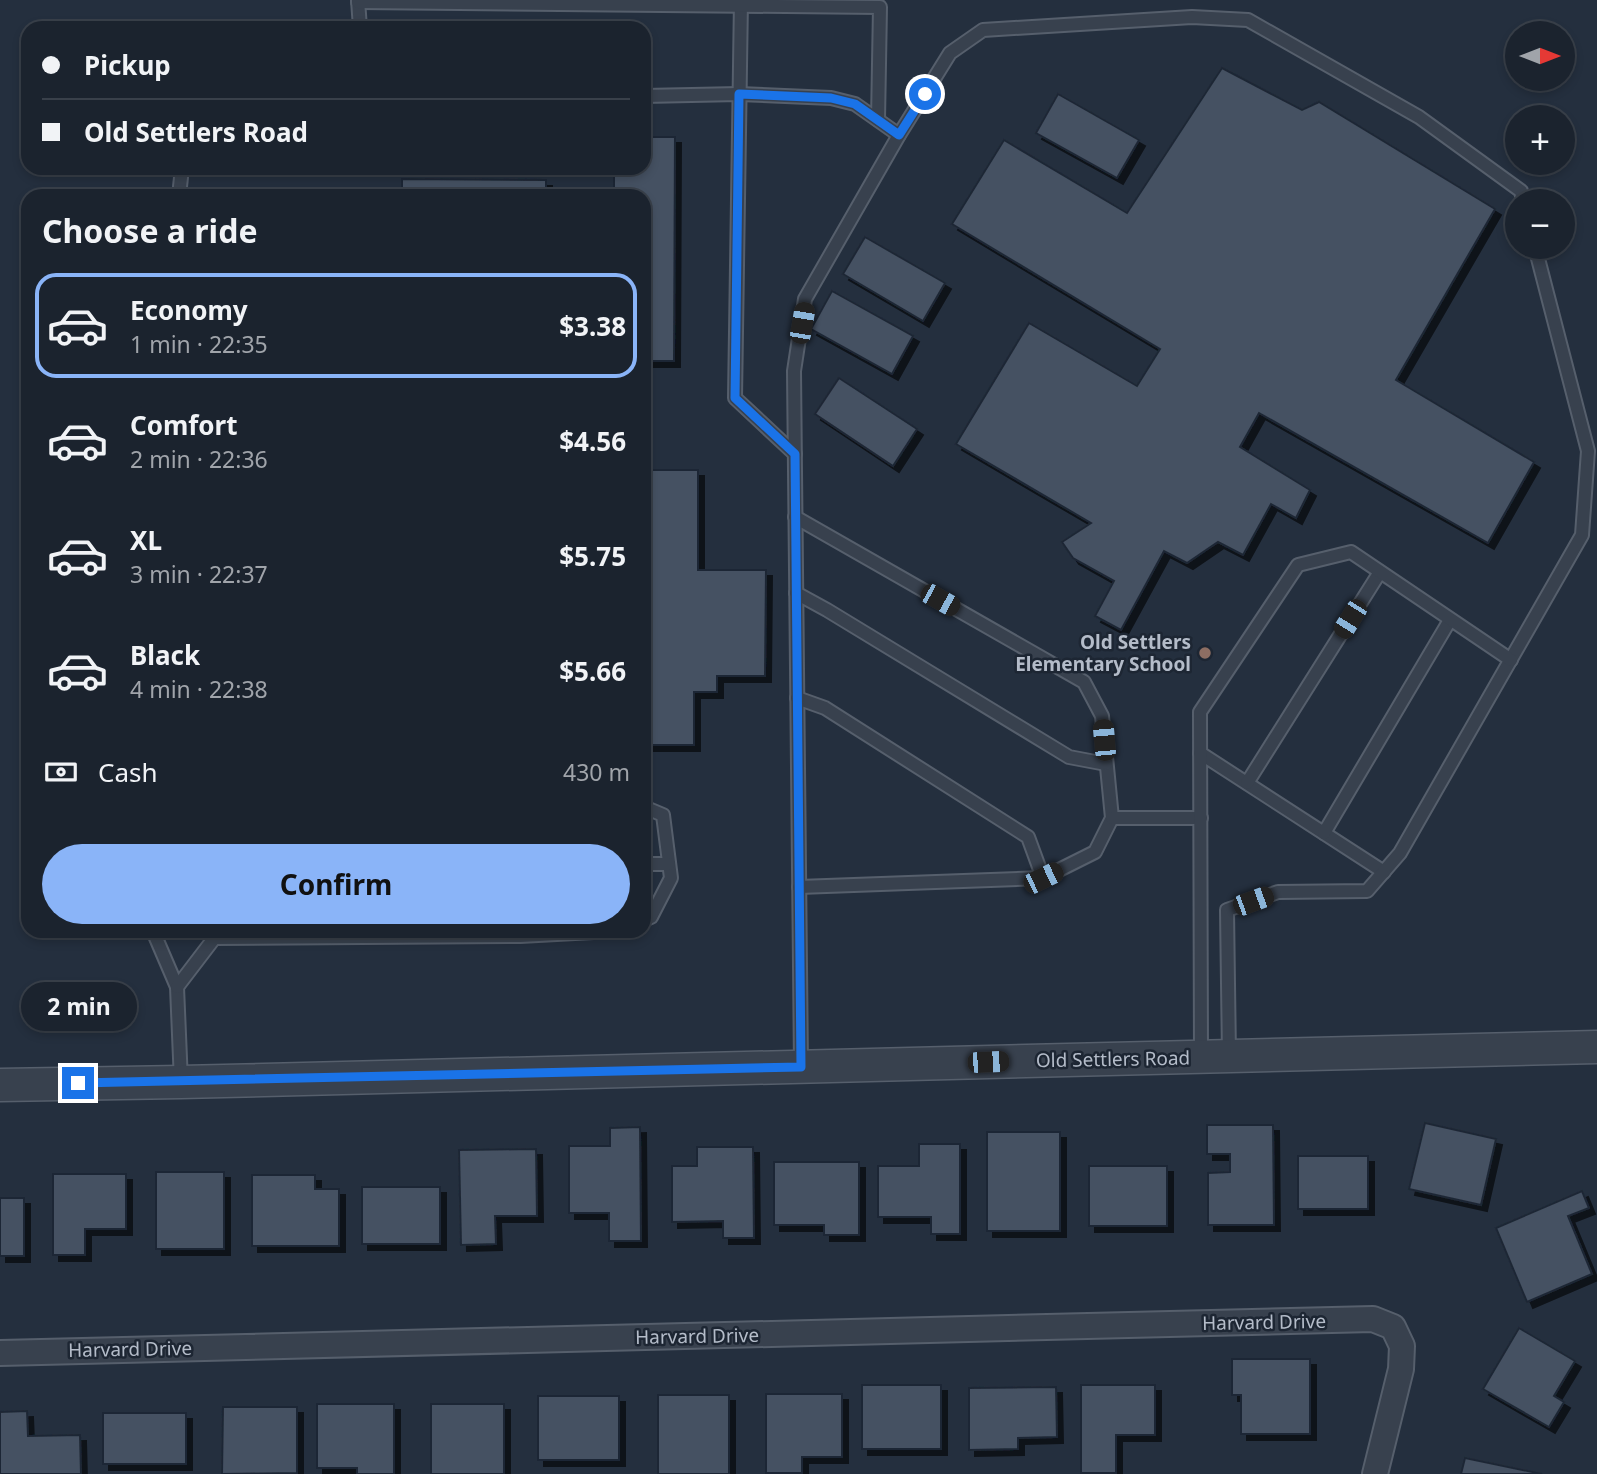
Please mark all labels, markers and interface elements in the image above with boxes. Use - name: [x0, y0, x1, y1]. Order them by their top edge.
- north arrow: [1505, 21, 1575, 91]
- map controls: [1505, 21, 1575, 259]
- text: Pickup: [84, 47, 171, 83]
- route start: [909, 78, 941, 110]
- button: +: [1505, 105, 1575, 175]
- text: Old Settlers Road: [84, 114, 308, 150]
- button: −: [1505, 189, 1575, 259]
- text: Choose a ride: [42, 209, 258, 252]
- text: Economy: [130, 292, 248, 328]
- icon: car: [46, 294, 109, 357]
- car: [789, 300, 816, 346]
- text: $3.38: [559, 308, 626, 344]
- text: 1 min · 22:35: [130, 328, 268, 360]
- text: Comfort: [130, 407, 238, 443]
- icon: car: [46, 409, 109, 472]
- text: $4.56: [559, 423, 626, 459]
- text: 2 min · 22:36: [130, 443, 268, 475]
- text: XL: [130, 522, 162, 558]
- icon: car: [46, 524, 109, 587]
- text: $5.75: [559, 538, 626, 574]
- text: 3 min · 22:37: [130, 558, 268, 590]
- car: [917, 581, 964, 619]
- car: [1330, 596, 1371, 642]
- place label: Old Settlers Elementary School: [1015, 629, 1191, 677]
- text: Black: [130, 637, 200, 673]
- icon: car: [46, 639, 109, 702]
- marker: Old Settlers Elementary School: [1197, 645, 1213, 661]
- text: $5.66: [559, 653, 626, 689]
- text: 4 min · 22:38: [130, 673, 268, 705]
- car: [1092, 718, 1117, 762]
- icon: cash: [42, 753, 80, 791]
- text: Cash: [98, 754, 158, 790]
- text: 430 m: [563, 756, 630, 788]
- button: Confirm: [42, 844, 630, 924]
- car: [1020, 859, 1067, 897]
- car: [1230, 884, 1277, 918]
- callout: 2 min: [20, 982, 136, 1030]
- text: 2 min: [47, 990, 111, 1022]
- street label: Old Settlers Road: [1036, 1045, 1190, 1073]
- car: [967, 1051, 1010, 1073]
- route end: [62, 1067, 94, 1099]
- street label: Harvard Drive: [1202, 1308, 1326, 1336]
- street label: Harvard Drive: [635, 1322, 759, 1350]
- street label: Harvard Drive: [68, 1335, 192, 1363]

